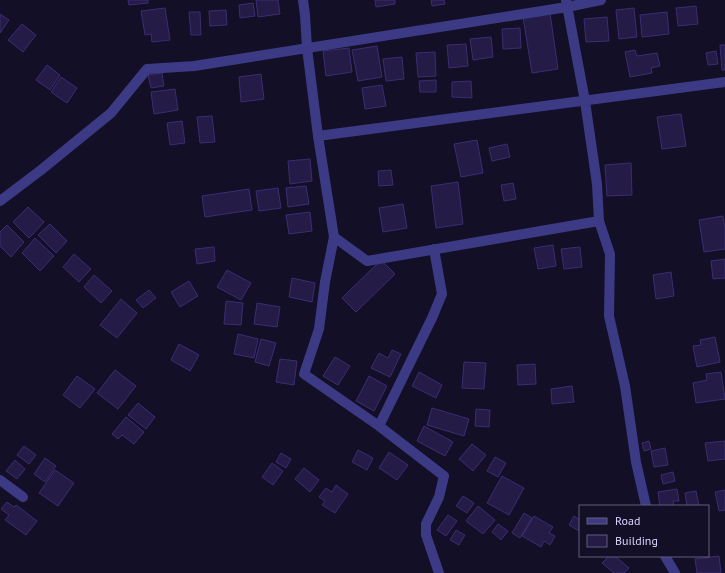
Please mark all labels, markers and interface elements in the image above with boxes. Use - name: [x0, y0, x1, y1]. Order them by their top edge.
- legend: [579, 505, 709, 557]
- text: Road: [615, 513, 640, 528]
- text: Building: [615, 533, 658, 548]

